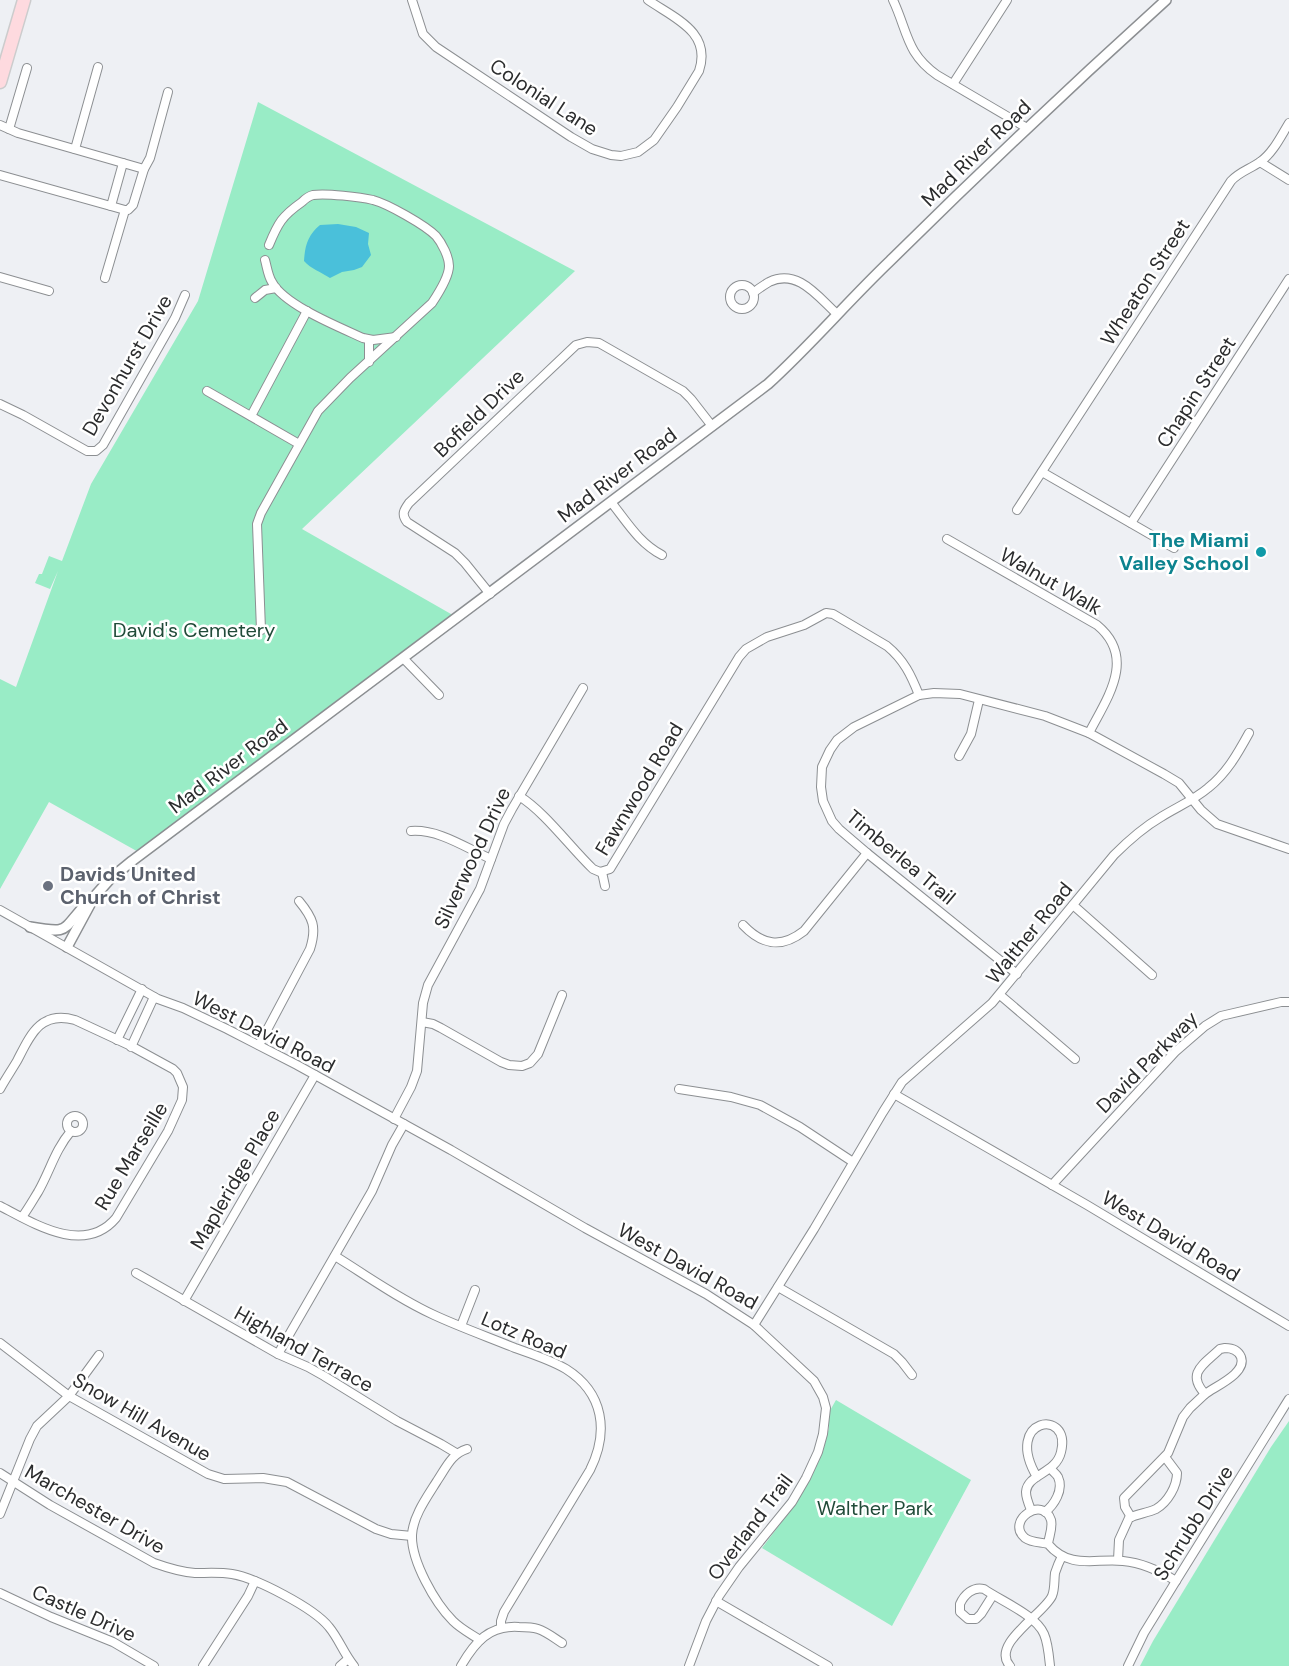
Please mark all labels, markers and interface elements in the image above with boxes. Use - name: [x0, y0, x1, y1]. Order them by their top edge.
- street label: Colonial Lane: [485, 52, 603, 142]
- street label: Mad River Road: [916, 94, 1036, 212]
- street label: Wheaton Street: [1094, 214, 1196, 350]
- street label: Devonhurst Drive: [76, 290, 178, 440]
- street label: Chapin Street: [1150, 331, 1242, 453]
- street label: Bofield Drive: [428, 363, 530, 463]
- street label: Mad River Road: [552, 422, 682, 528]
- place label: The Miami Valley School: [1119, 527, 1249, 576]
- street label: Walnut Walk: [995, 541, 1107, 621]
- marker: The Miami Valley School: [1254, 545, 1268, 559]
- park label: David's Cemetery: [113, 617, 275, 643]
- street label: Mad River Road: [163, 713, 293, 819]
- street label: Fawnwood Road: [589, 718, 689, 860]
- street label: Silverwood Drive: [428, 783, 516, 933]
- street label: Timberlea Trail: [841, 804, 961, 910]
- place label: Davids United Church of Christ: [60, 861, 221, 910]
- street label: Walther Road: [980, 877, 1078, 989]
- marker: Davids United Church of Christ: [41, 879, 55, 893]
- street label: West David Road: [188, 985, 340, 1079]
- street label: David Parkway: [1091, 1006, 1203, 1118]
- street label: Rue Marseille: [89, 1097, 173, 1215]
- street label: Mapleridge Place: [184, 1104, 286, 1254]
- street label: West David Road: [1097, 1185, 1245, 1287]
- street label: West David Road: [613, 1217, 763, 1315]
- street label: Highland Terrace: [230, 1300, 378, 1398]
- street label: Lotz Road: [477, 1305, 571, 1365]
- street label: Snow Hill Avenue: [68, 1367, 216, 1467]
- street label: Marchester Drive: [20, 1458, 170, 1560]
- street label: Schrubb Drive: [1147, 1461, 1239, 1585]
- street label: Overland Trail: [702, 1469, 798, 1585]
- park label: Walther Park: [817, 1495, 933, 1521]
- street label: Castle Drive: [28, 1579, 140, 1647]

